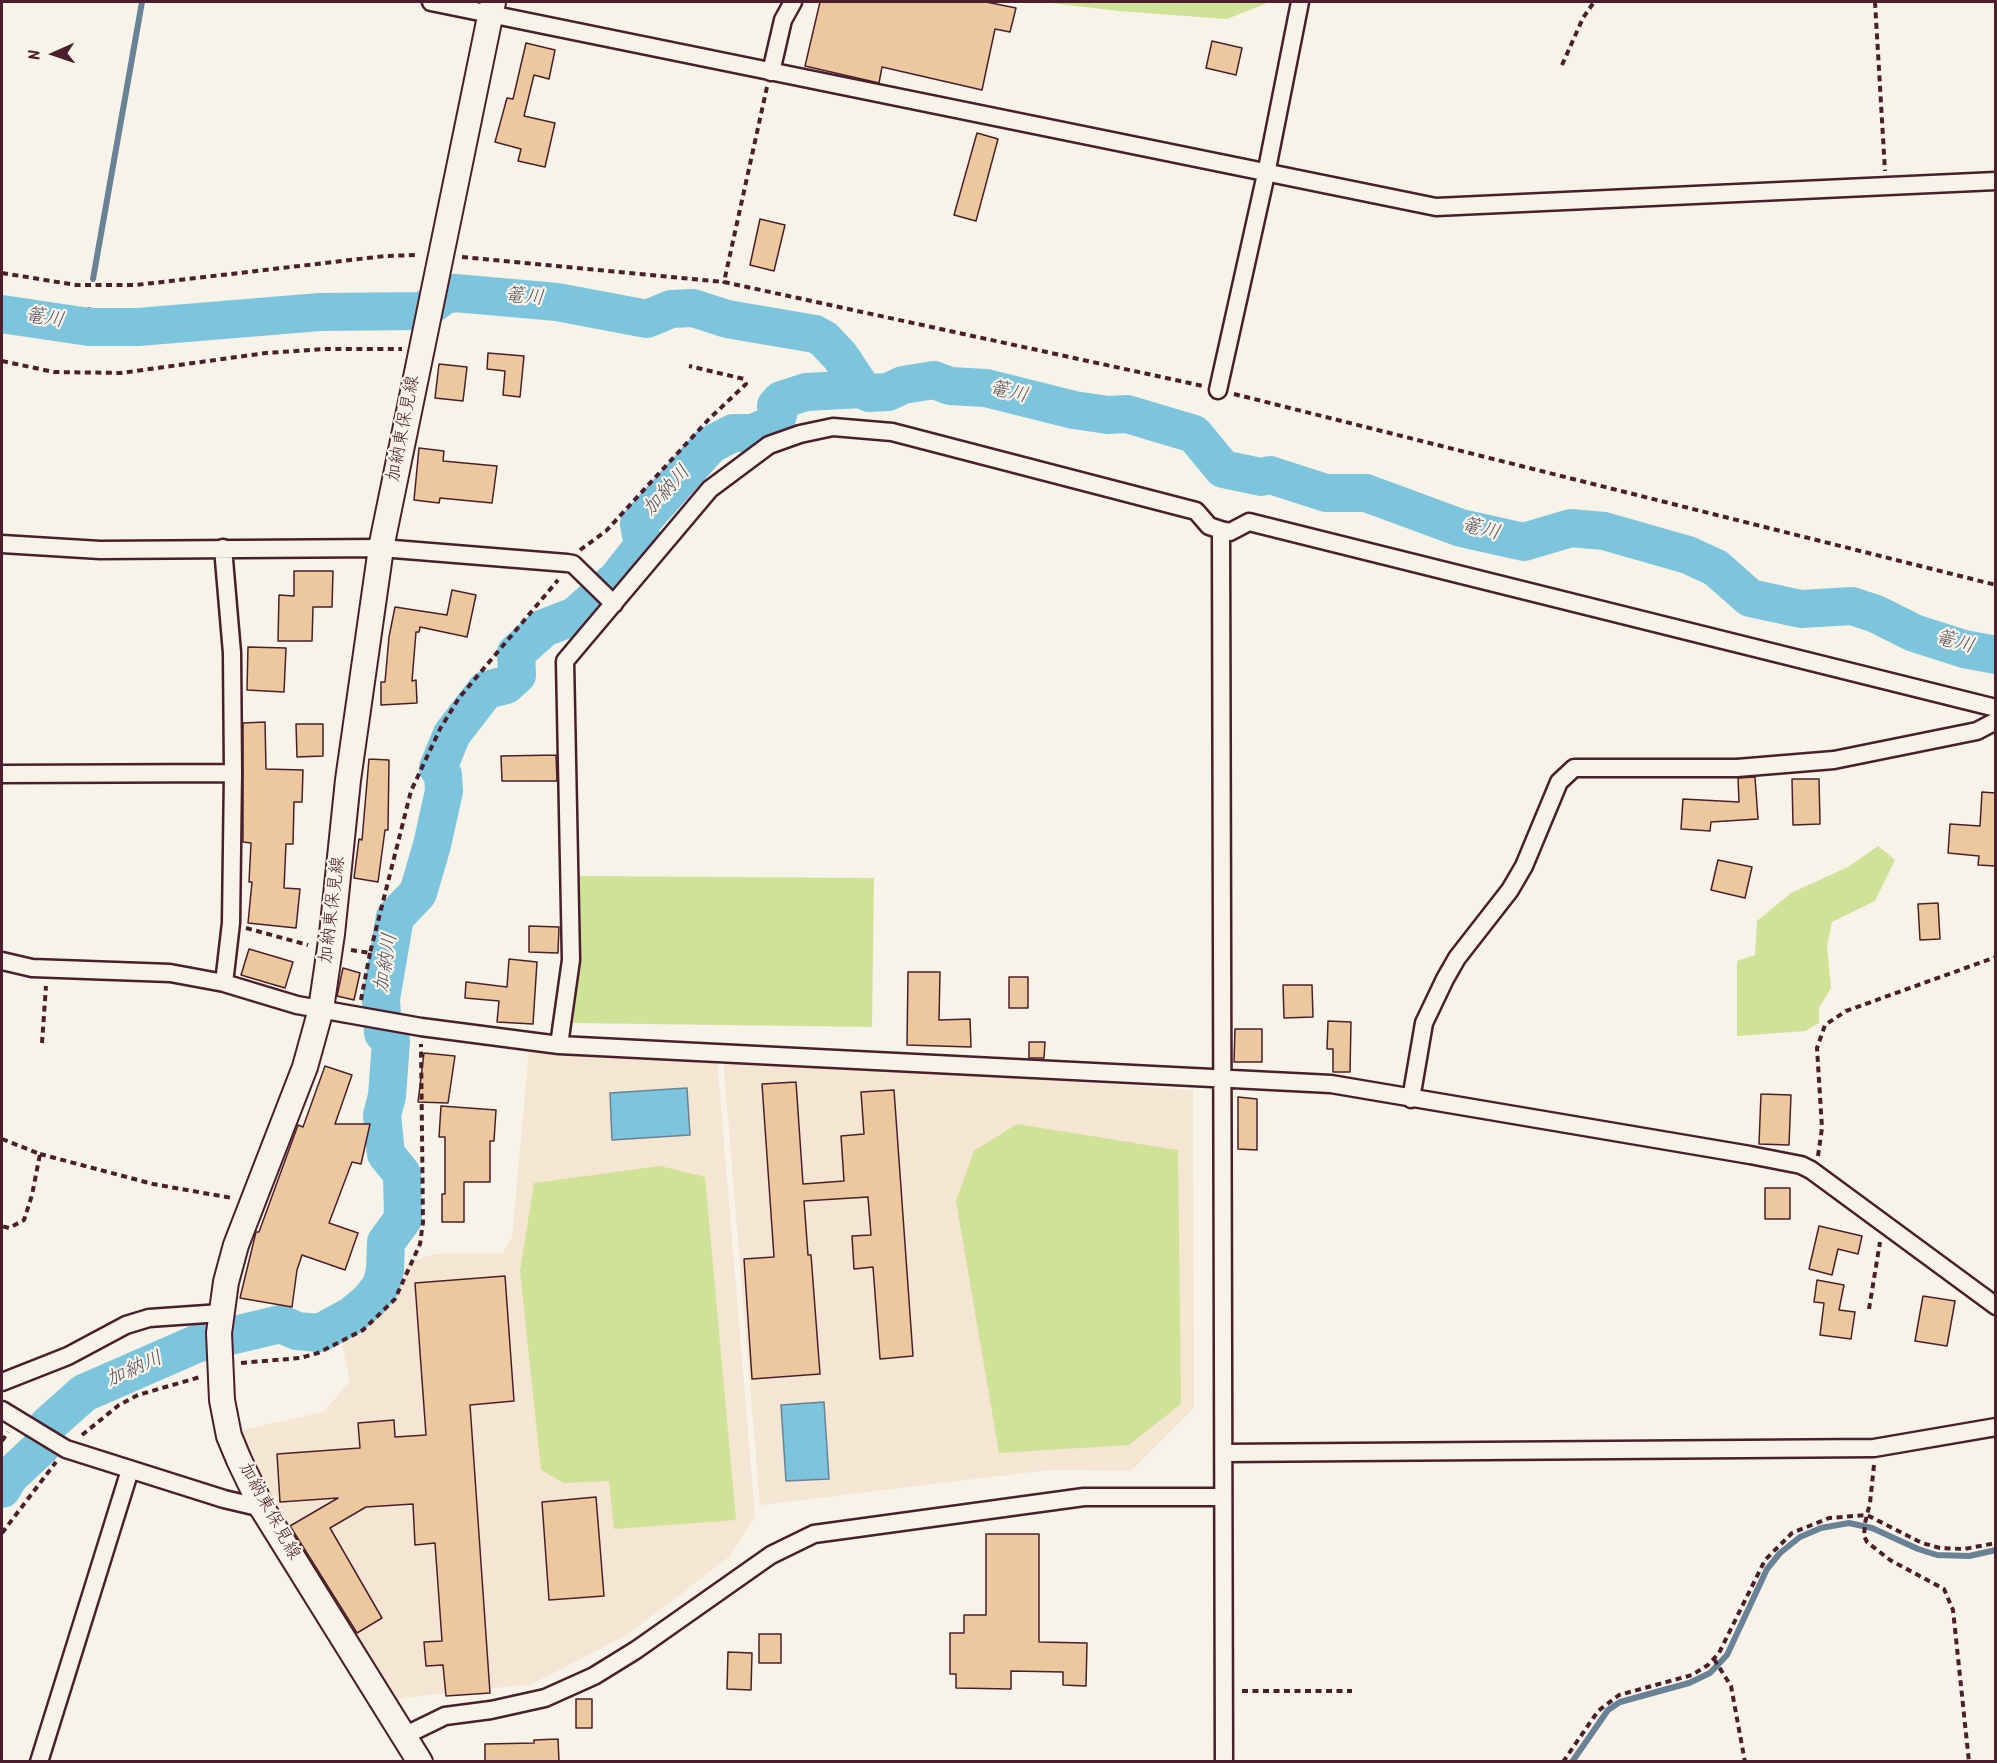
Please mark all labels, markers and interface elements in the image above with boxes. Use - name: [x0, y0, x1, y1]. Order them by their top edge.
- north arrow: [24, 24, 84, 84]
- text: N: [23, 49, 48, 61]
- water label: 篭川: [503, 285, 545, 313]
- water label: 篭川: [22, 305, 66, 335]
- street label: 加納東保見線: [384, 374, 426, 484]
- water label: 篭川: [986, 378, 1030, 410]
- water label: 加納川: [639, 462, 697, 522]
- water label: 篭川: [1458, 515, 1502, 547]
- water label: 篭川: [1932, 627, 1976, 661]
- street label: 加納東保見線: [317, 855, 351, 965]
- water label: 加納川: [371, 931, 405, 995]
- water label: 加納川: [103, 1348, 167, 1394]
- street label: 加納東保見線: [232, 1460, 304, 1564]

